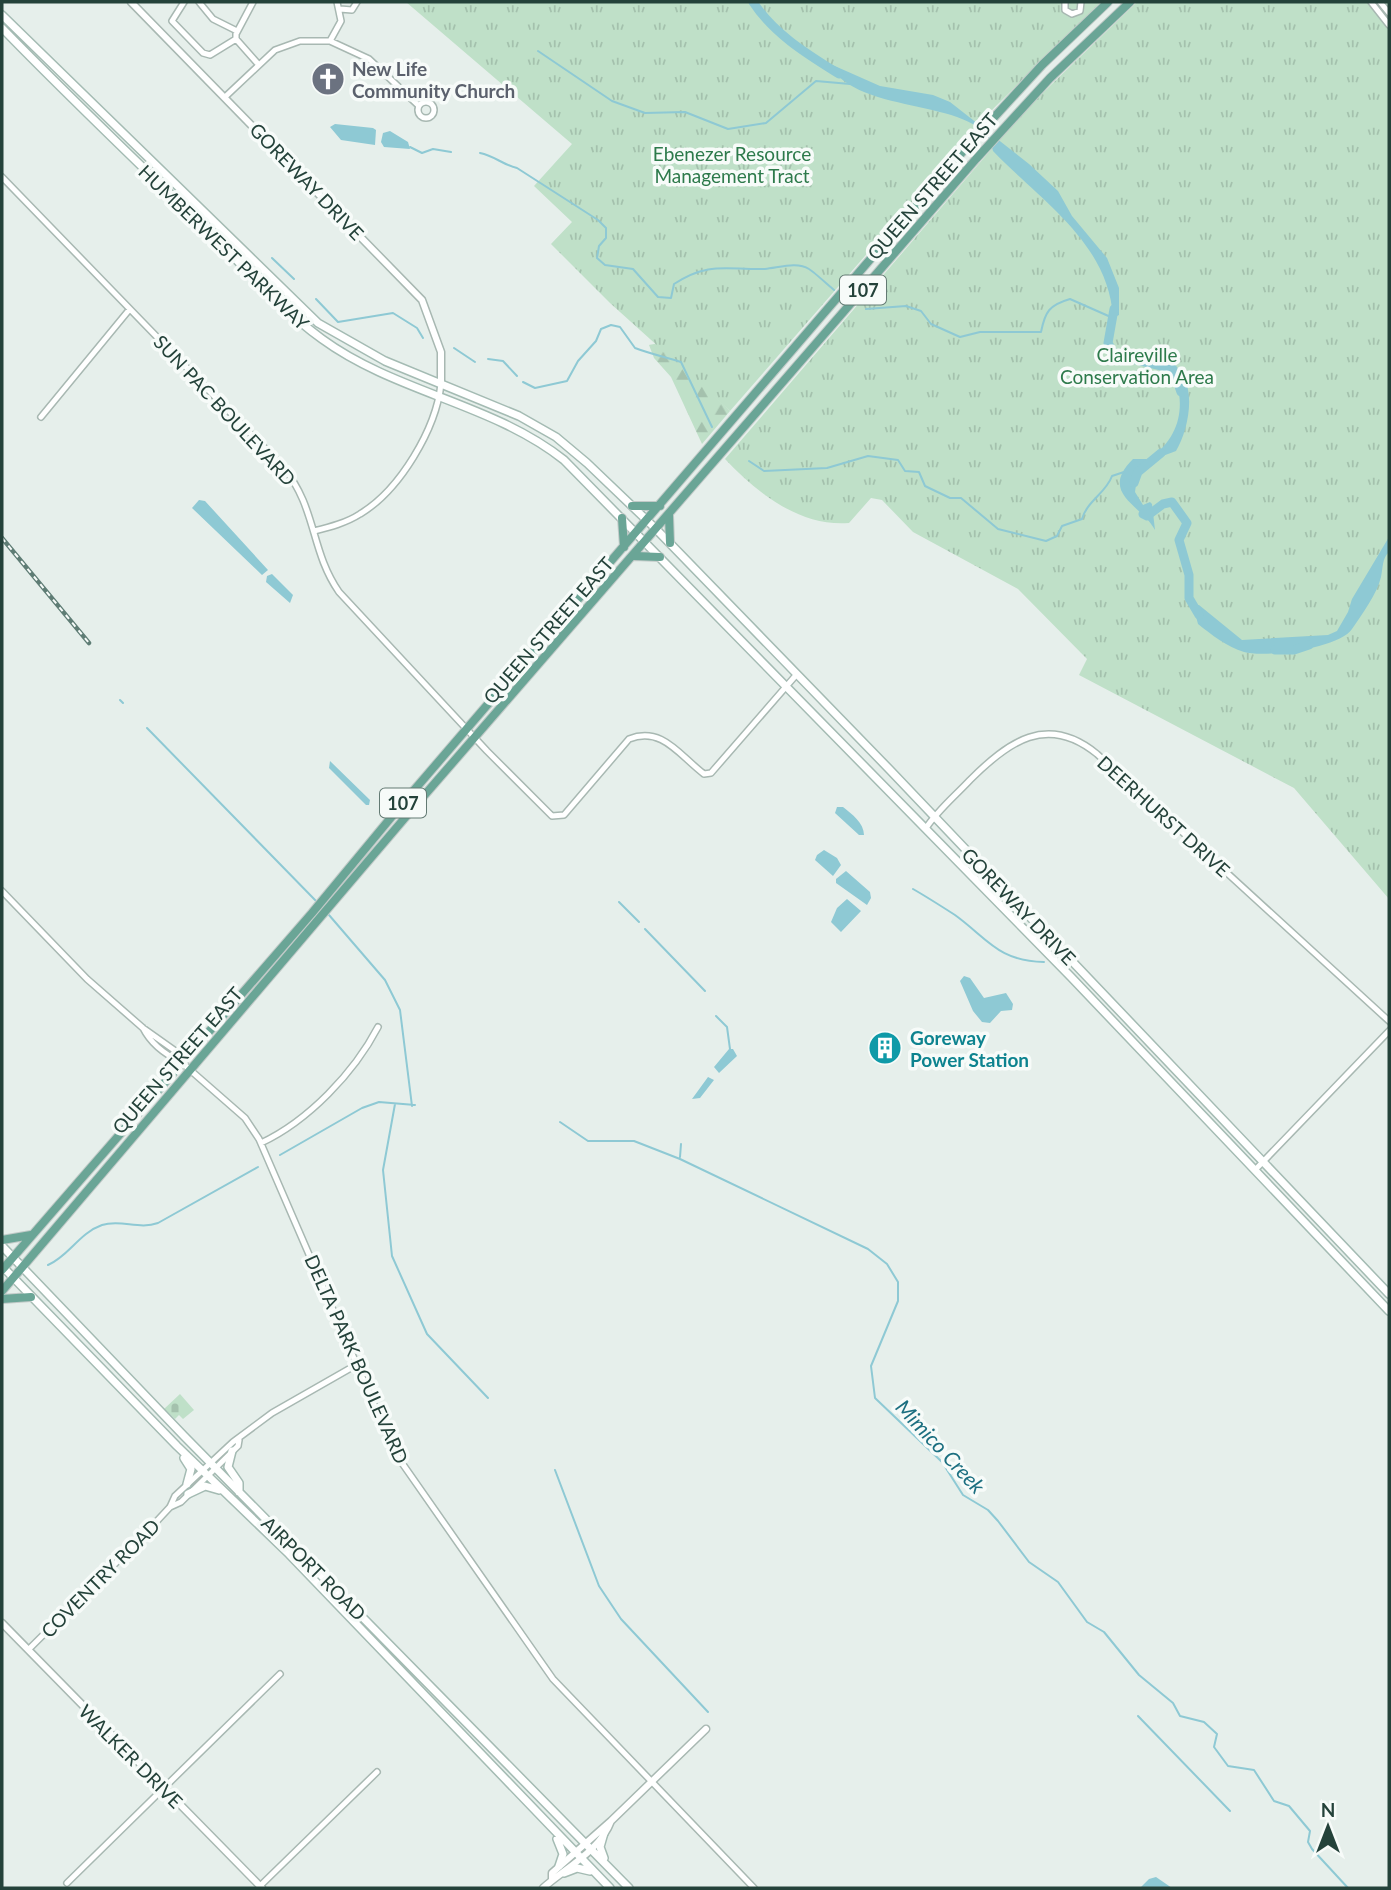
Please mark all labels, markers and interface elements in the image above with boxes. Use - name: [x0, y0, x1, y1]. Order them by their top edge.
- place label: New Life Community Church: [352, 57, 515, 102]
- church icon: New Life Community Church: [309, 60, 347, 98]
- street label: QUEEN STREET EAST: [862, 108, 1002, 264]
- street label: GOREWAY DRIVE: [245, 118, 369, 244]
- park label: Ebenezer Resource Management Tract: [653, 142, 811, 187]
- street label: HUMBERWEST PARKWAY: [134, 160, 314, 334]
- road number: 107: [840, 276, 886, 304]
- street label: SUN PAC BOULEVARD: [149, 330, 301, 490]
- park label: Claireville Conservation Area: [1060, 343, 1214, 388]
- street label: QUEEN STREET EAST: [478, 552, 618, 708]
- street label: DEERHURST DRIVE: [1093, 751, 1235, 881]
- road number: 107: [380, 788, 426, 818]
- street label: GOREWAY DRIVE: [957, 843, 1081, 969]
- street label: QUEEN STREET EAST: [107, 982, 247, 1138]
- place label: Goreway Power Station: [910, 1026, 1029, 1071]
- building icon: Goreway Power Station: [866, 1029, 904, 1067]
- street label: DELTA PARK BOULEVARD: [300, 1251, 414, 1467]
- water label: Mimico Creek: [891, 1394, 991, 1499]
- street label: AIRPORT ROAD: [257, 1511, 371, 1625]
- street label: COVENTRY ROAD: [36, 1514, 164, 1642]
- street label: WALKER DRIVE: [74, 1699, 188, 1813]
- north arrow: [1293, 1792, 1363, 1862]
- text: N: [1321, 1798, 1335, 1821]

